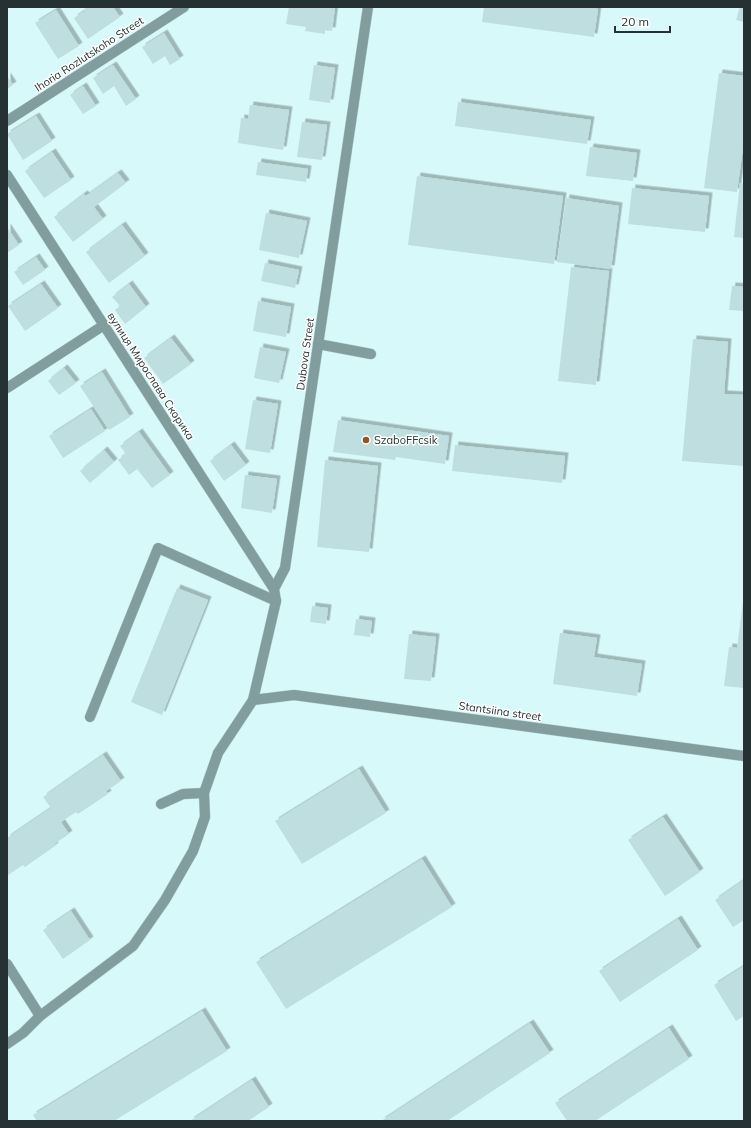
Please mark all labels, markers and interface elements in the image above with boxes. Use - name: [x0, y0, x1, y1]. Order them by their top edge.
- scale bar: [615, 8, 670, 34]
- street label: Ihoria Rozlutskoho Street: [32, 13, 146, 95]
- text: 20 m: [621, 14, 649, 29]
- street label: вулиця Мирослава Скорика: [104, 309, 198, 443]
- street label: Dubova Street: [293, 317, 317, 391]
- place label: SzaboFFcsik: [374, 433, 438, 447]
- marker: SzaboFFcsik: [361, 435, 371, 445]
- street label: Stantsiina street: [458, 698, 542, 724]

